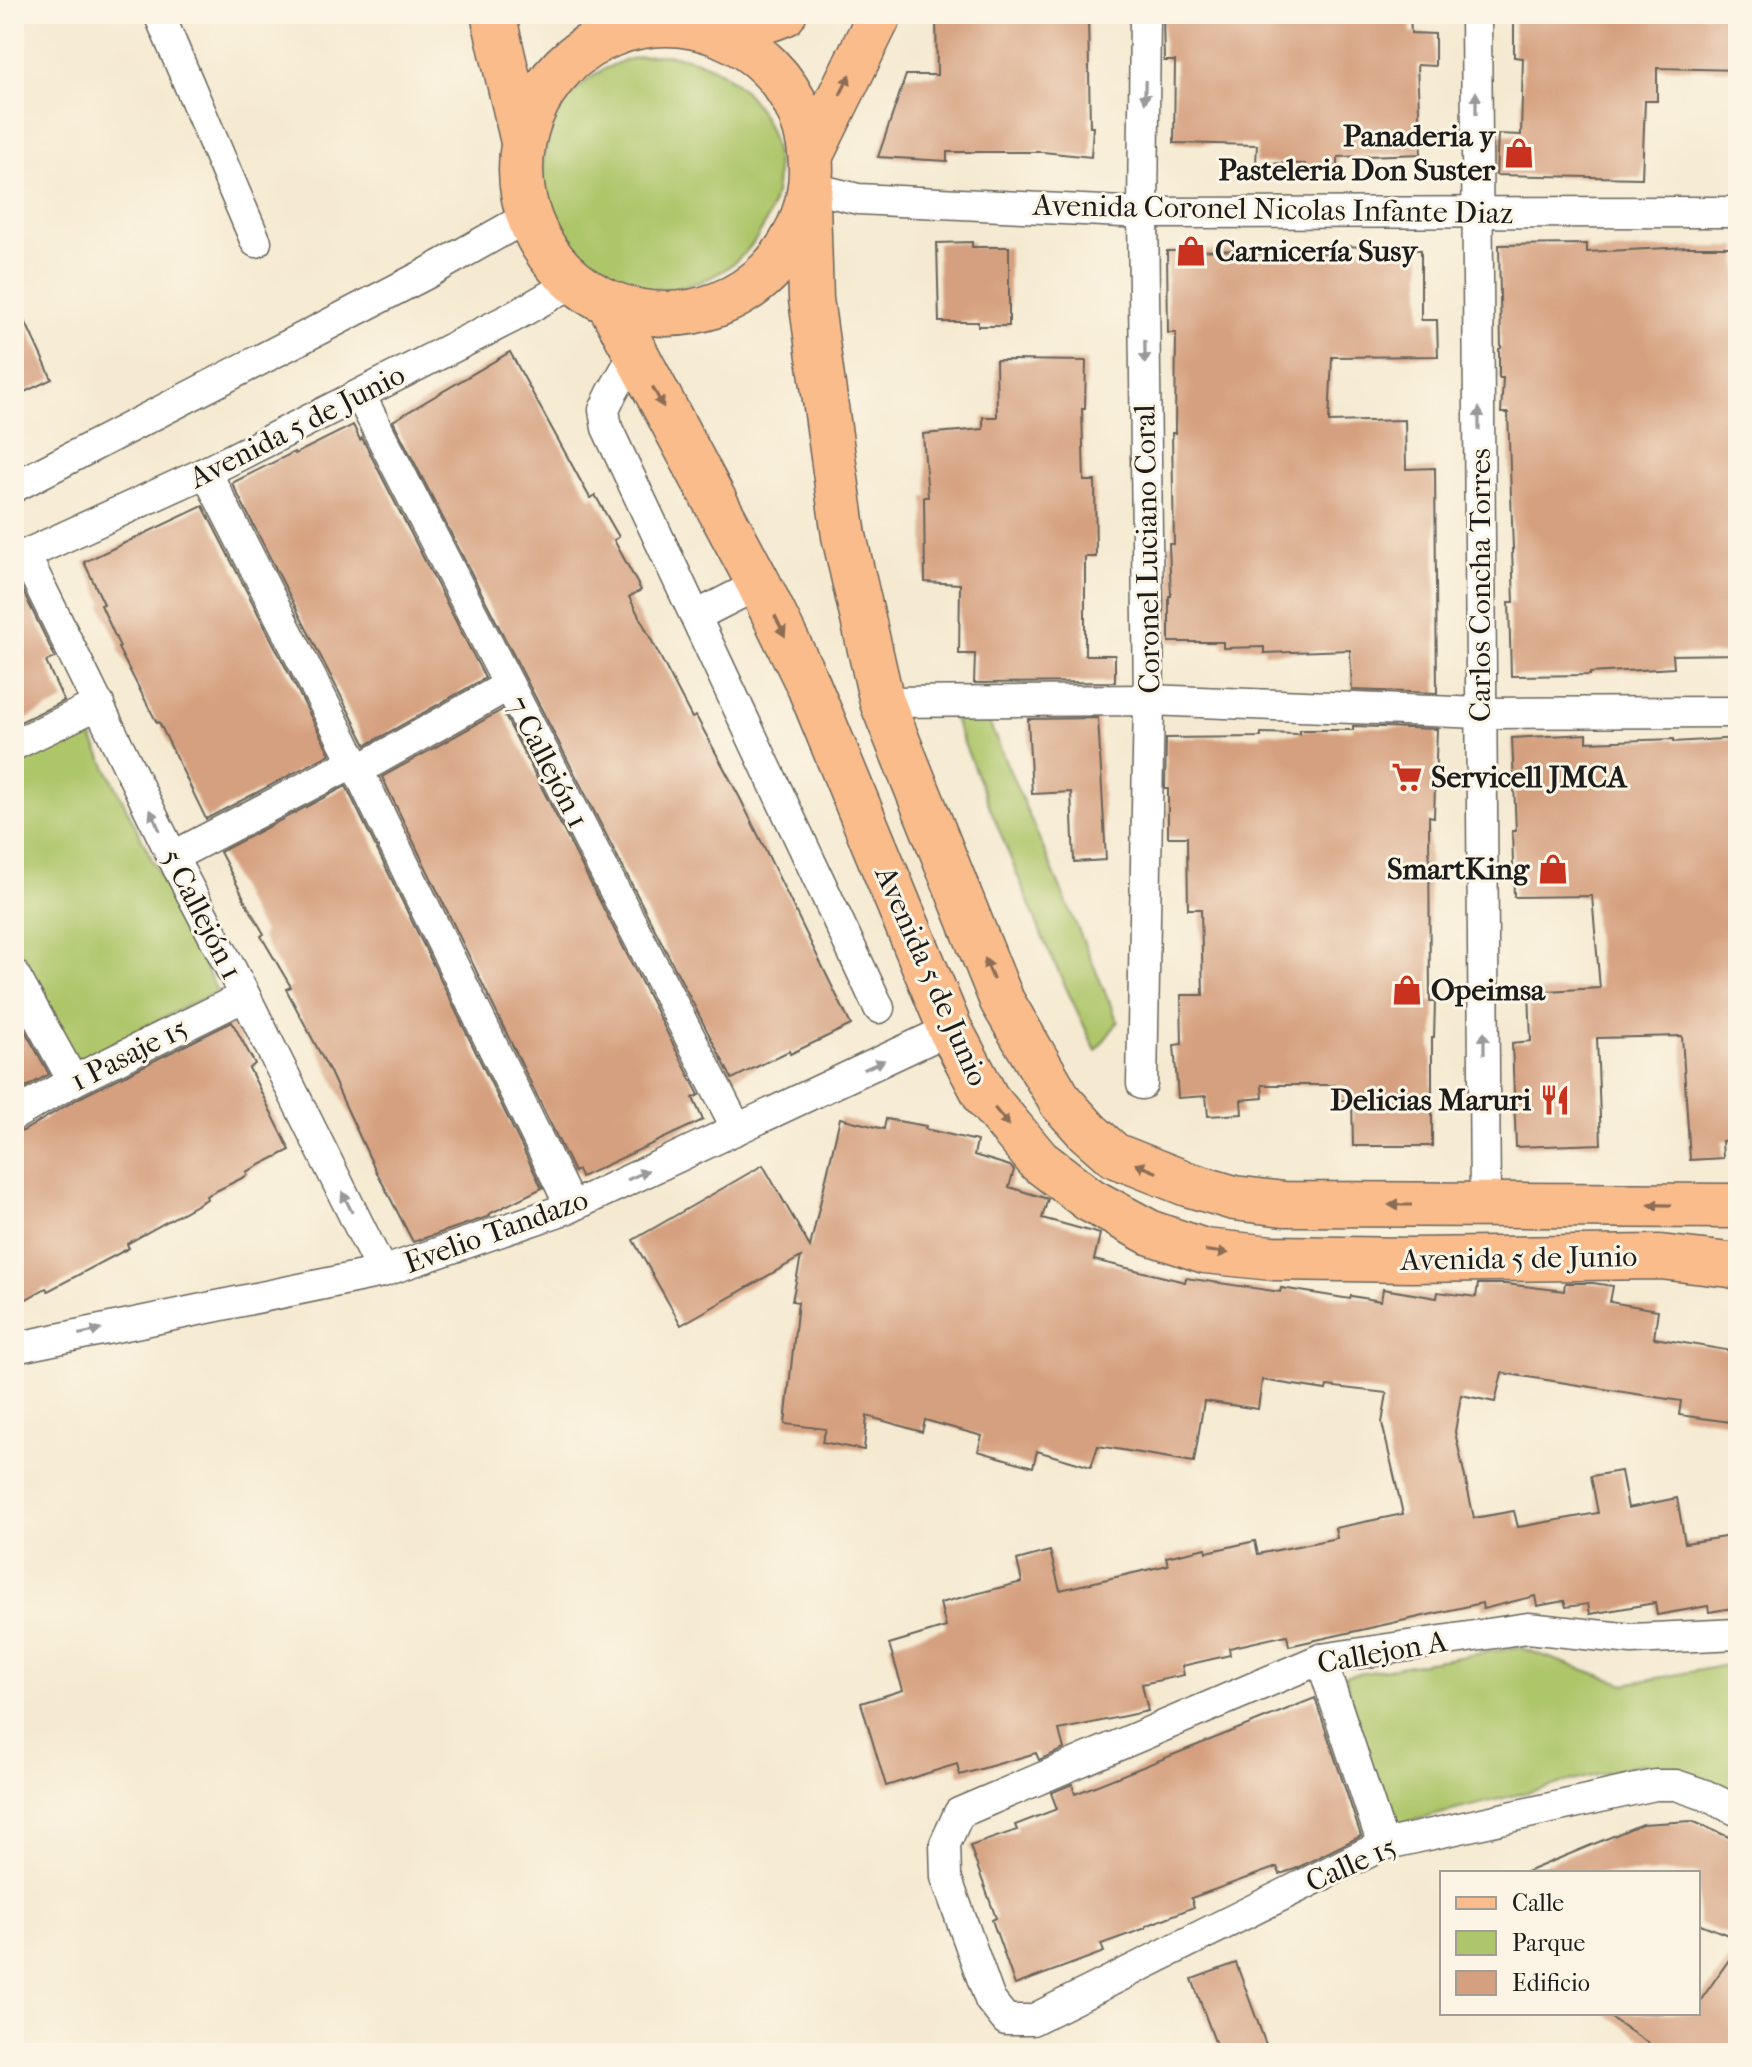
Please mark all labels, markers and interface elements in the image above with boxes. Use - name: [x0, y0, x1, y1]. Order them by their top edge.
- one-way arrow: [838, 73, 852, 96]
- one-way arrow: [1138, 80, 1151, 105]
- one-way arrow: [1470, 90, 1482, 115]
- place label: Panaderia y Pasteleria Don Suster: [1218, 119, 1497, 188]
- shop icon: Panaderia y Pasteleria Don Suster: [1502, 136, 1536, 170]
- street label: Avenida Coronel Nicolas Infante Diaz: [1032, 188, 1513, 231]
- shop icon: Carnicería Susy: [1174, 234, 1208, 268]
- place label: Carnicería Susy: [1215, 234, 1419, 269]
- one-way arrow: [1139, 340, 1151, 365]
- street label: Avenida 5 de Junio: [183, 357, 411, 496]
- one-way arrow: [652, 385, 665, 408]
- street label: Coronel Luciano Coral: [1127, 404, 1168, 694]
- one-way arrow: [1473, 406, 1485, 431]
- street label: Carlos Concha Torres: [1463, 448, 1498, 722]
- one-way arrow: [773, 615, 787, 638]
- street label: 7 Callejón 1: [499, 690, 596, 834]
- supermarket icon: Servicell JMCA: [1390, 760, 1424, 794]
- place label: Servicell JMCA: [1431, 760, 1628, 795]
- one-way arrow: [148, 808, 162, 831]
- street label: 5 Callejón 1: [154, 843, 249, 985]
- place label: SmartKing: [1387, 852, 1530, 887]
- shop icon: SmartKing: [1536, 852, 1570, 886]
- street label: Avenida 5 de Junio: [867, 860, 996, 1091]
- one-way arrow: [983, 957, 996, 981]
- shop icon: Opeimsa: [1390, 973, 1424, 1007]
- place label: Opeimsa: [1431, 973, 1546, 1008]
- street label: 1 Pasaje 15: [65, 1010, 193, 1099]
- one-way arrow: [1478, 1030, 1490, 1055]
- one-way arrow: [862, 1058, 885, 1072]
- place label: Delicias Maruri: [1330, 1083, 1531, 1118]
- restaurant icon: Delicias Maruri: [1538, 1083, 1572, 1117]
- one-way arrow: [993, 1107, 1010, 1127]
- one-way arrow: [1134, 1161, 1158, 1174]
- one-way arrow: [627, 1168, 650, 1182]
- street label: Evelio Tandazo: [399, 1182, 593, 1281]
- one-way arrow: [341, 1190, 354, 1213]
- one-way arrow: [1387, 1199, 1412, 1211]
- one-way arrow: [1647, 1199, 1672, 1211]
- street label: Avenida 5 de Junio: [1399, 1239, 1638, 1278]
- one-way arrow: [1205, 1246, 1230, 1259]
- one-way arrow: [78, 1325, 103, 1338]
- street label: Callejon A: [1314, 1624, 1450, 1681]
- street label: Calle 15: [1301, 1829, 1402, 1900]
- legend: [1440, 1871, 1700, 2015]
- text: Calle: [1512, 1889, 1564, 1917]
- text: Parque: [1512, 1929, 1585, 1957]
- text: Edificio: [1512, 1969, 1590, 1997]

